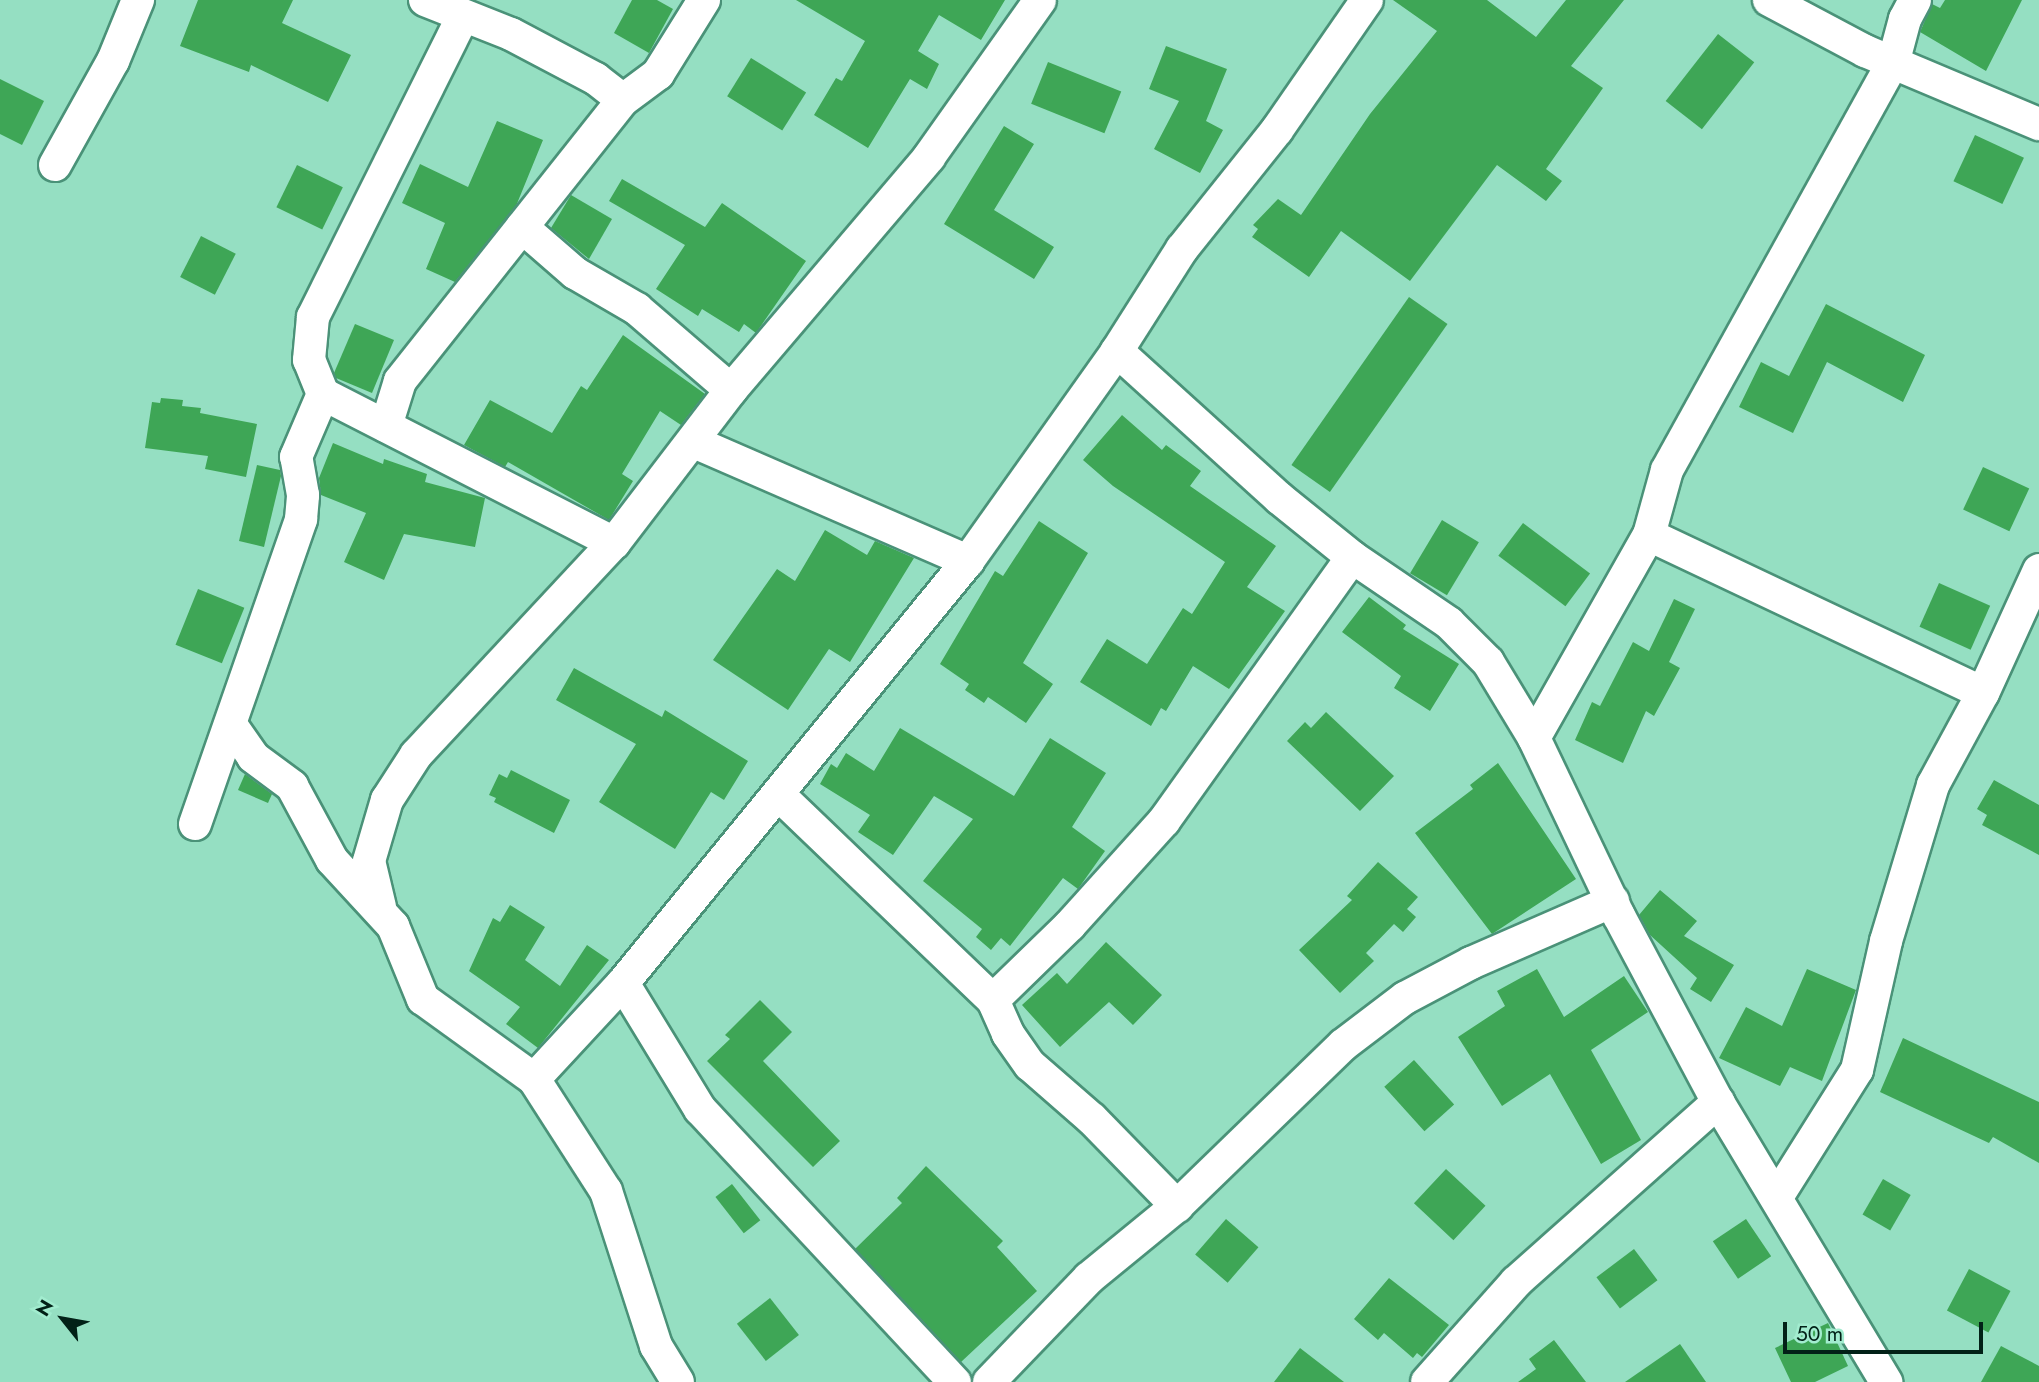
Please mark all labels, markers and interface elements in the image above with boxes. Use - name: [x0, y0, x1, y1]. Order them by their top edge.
- north arrow: [28, 1284, 98, 1354]
- text: N: [29, 1295, 60, 1321]
- scale bar: [1787, 1308, 1986, 1352]
- text: 50 m: [1796, 1319, 1843, 1349]

